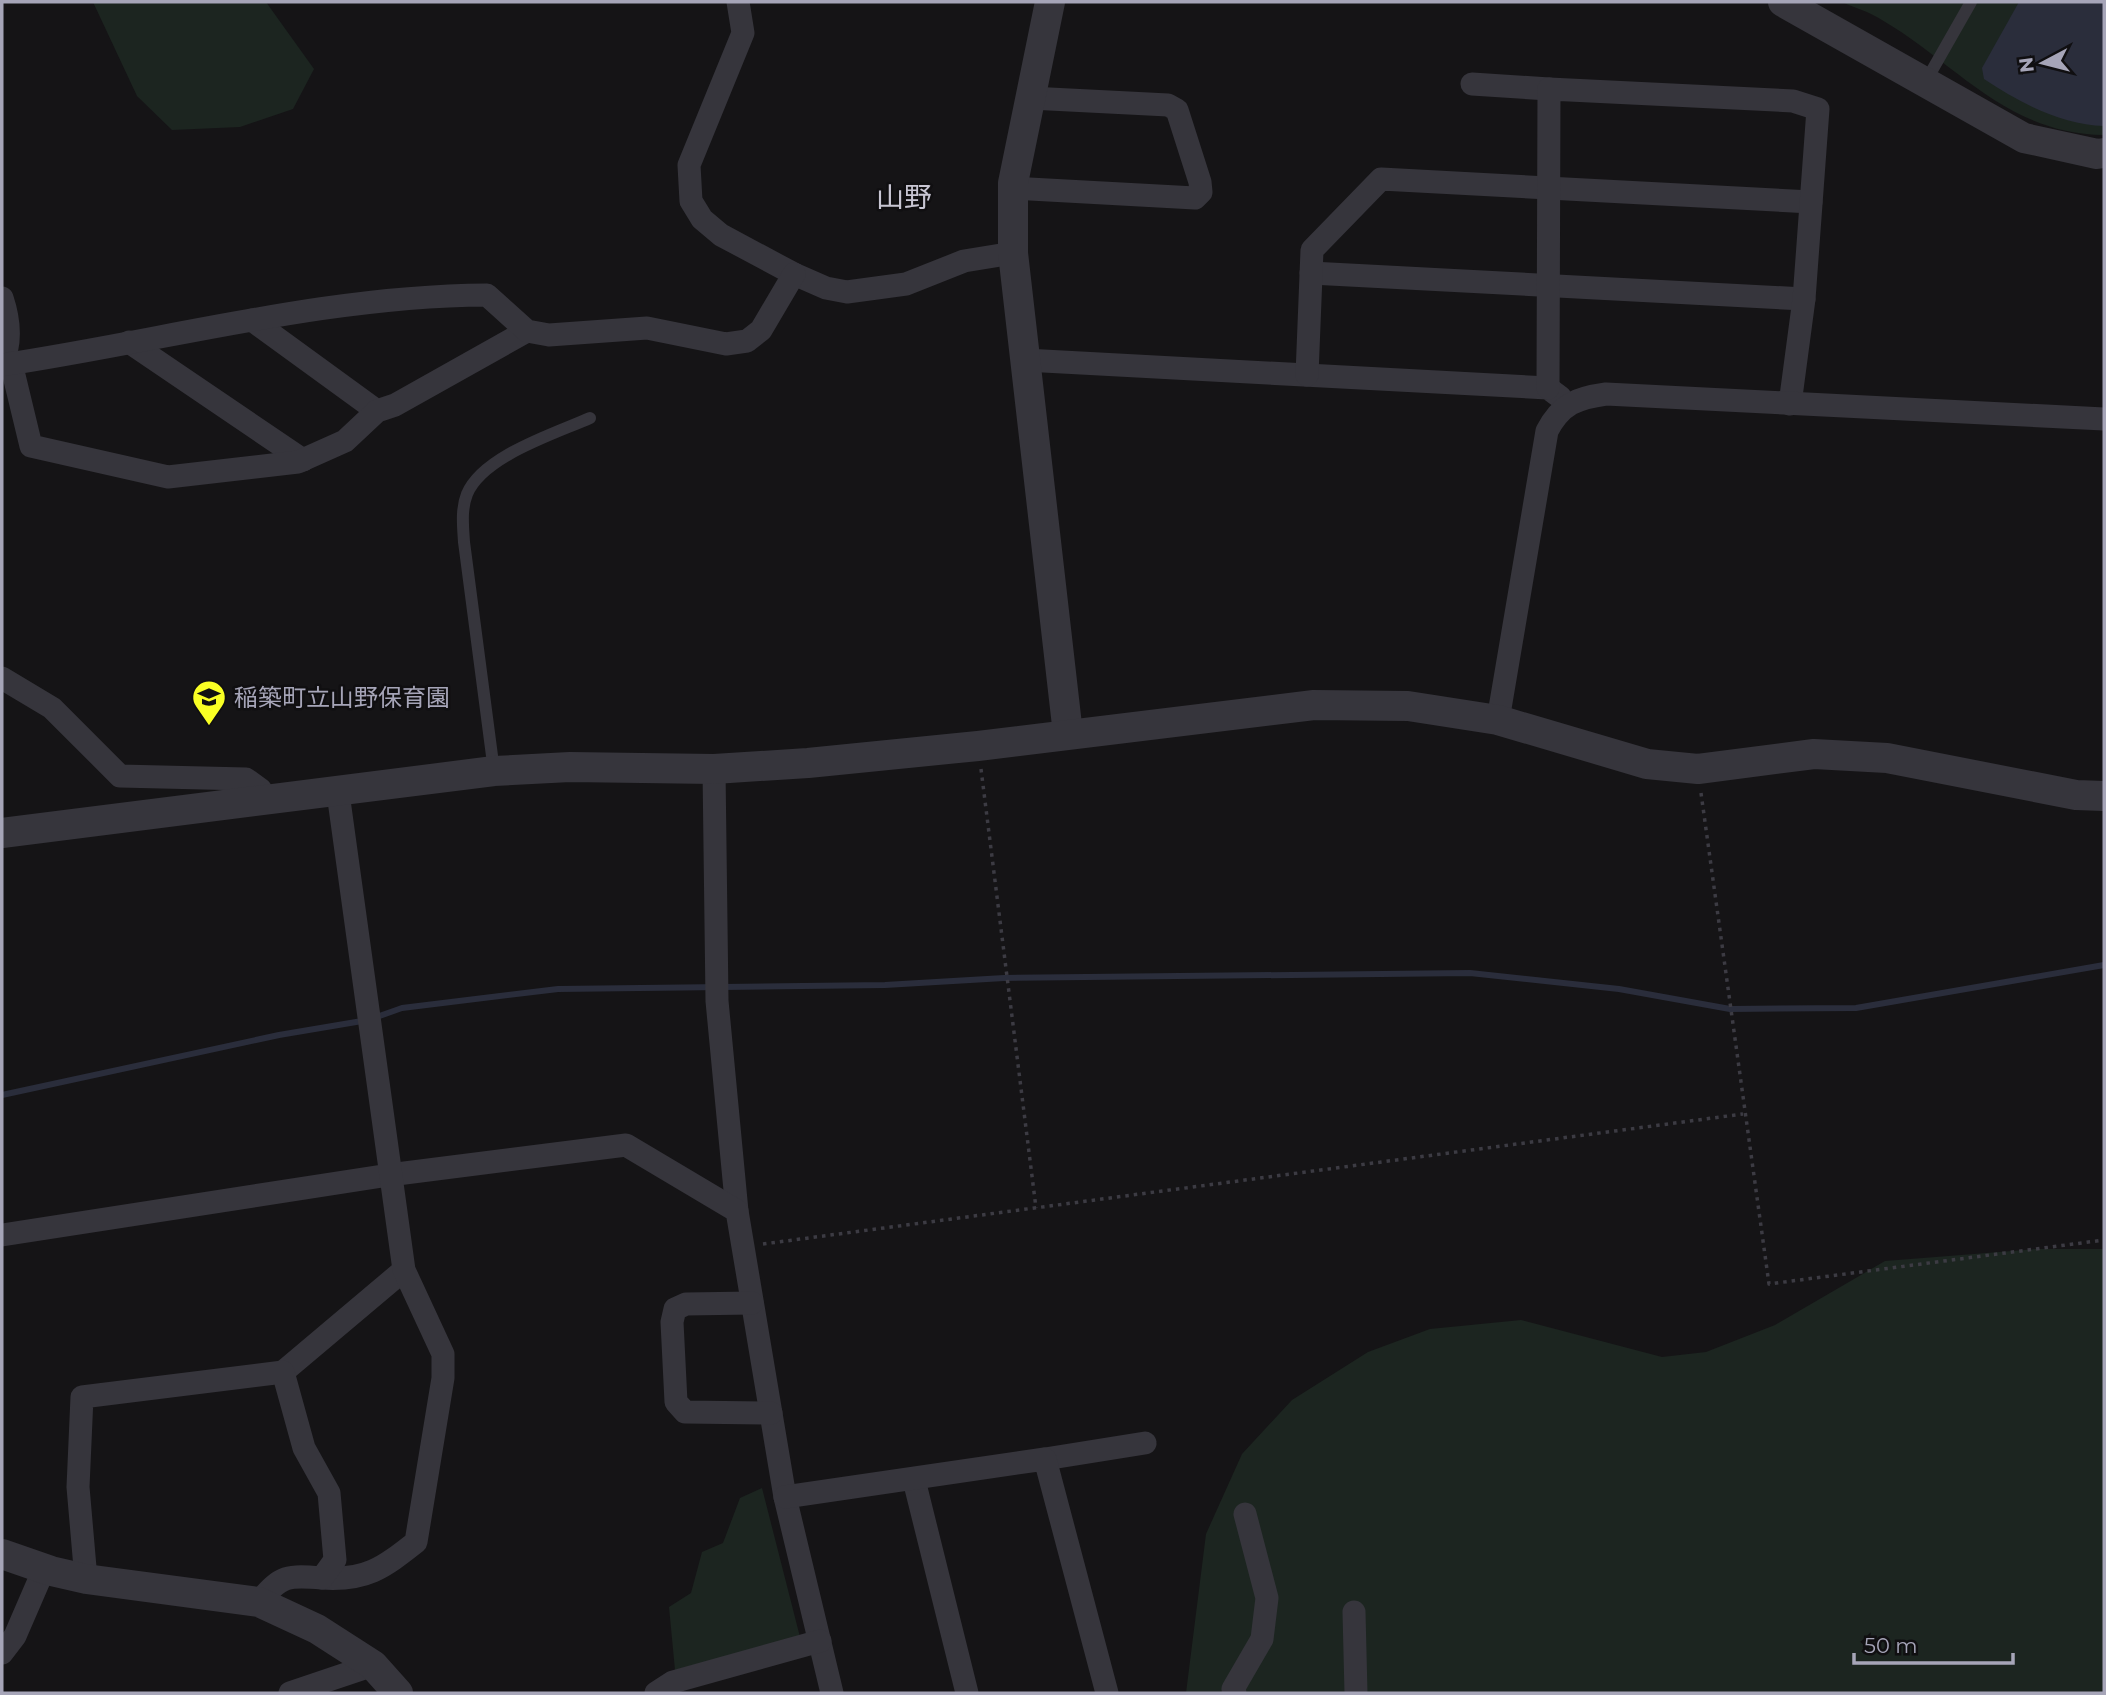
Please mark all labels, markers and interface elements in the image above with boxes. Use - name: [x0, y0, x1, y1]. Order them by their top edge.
- north arrow: [2008, 28, 2078, 98]
- text: N: [2014, 56, 2039, 74]
- district label: 山野: [876, 180, 932, 214]
- school or university icon: 稲築町立山野保育園: [190, 678, 228, 727]
- place label: 稲築町立山野保育園: [234, 683, 450, 712]
- scale bar: [1854, 1622, 2013, 1666]
- text: 50 m: [1864, 1633, 1918, 1658]

